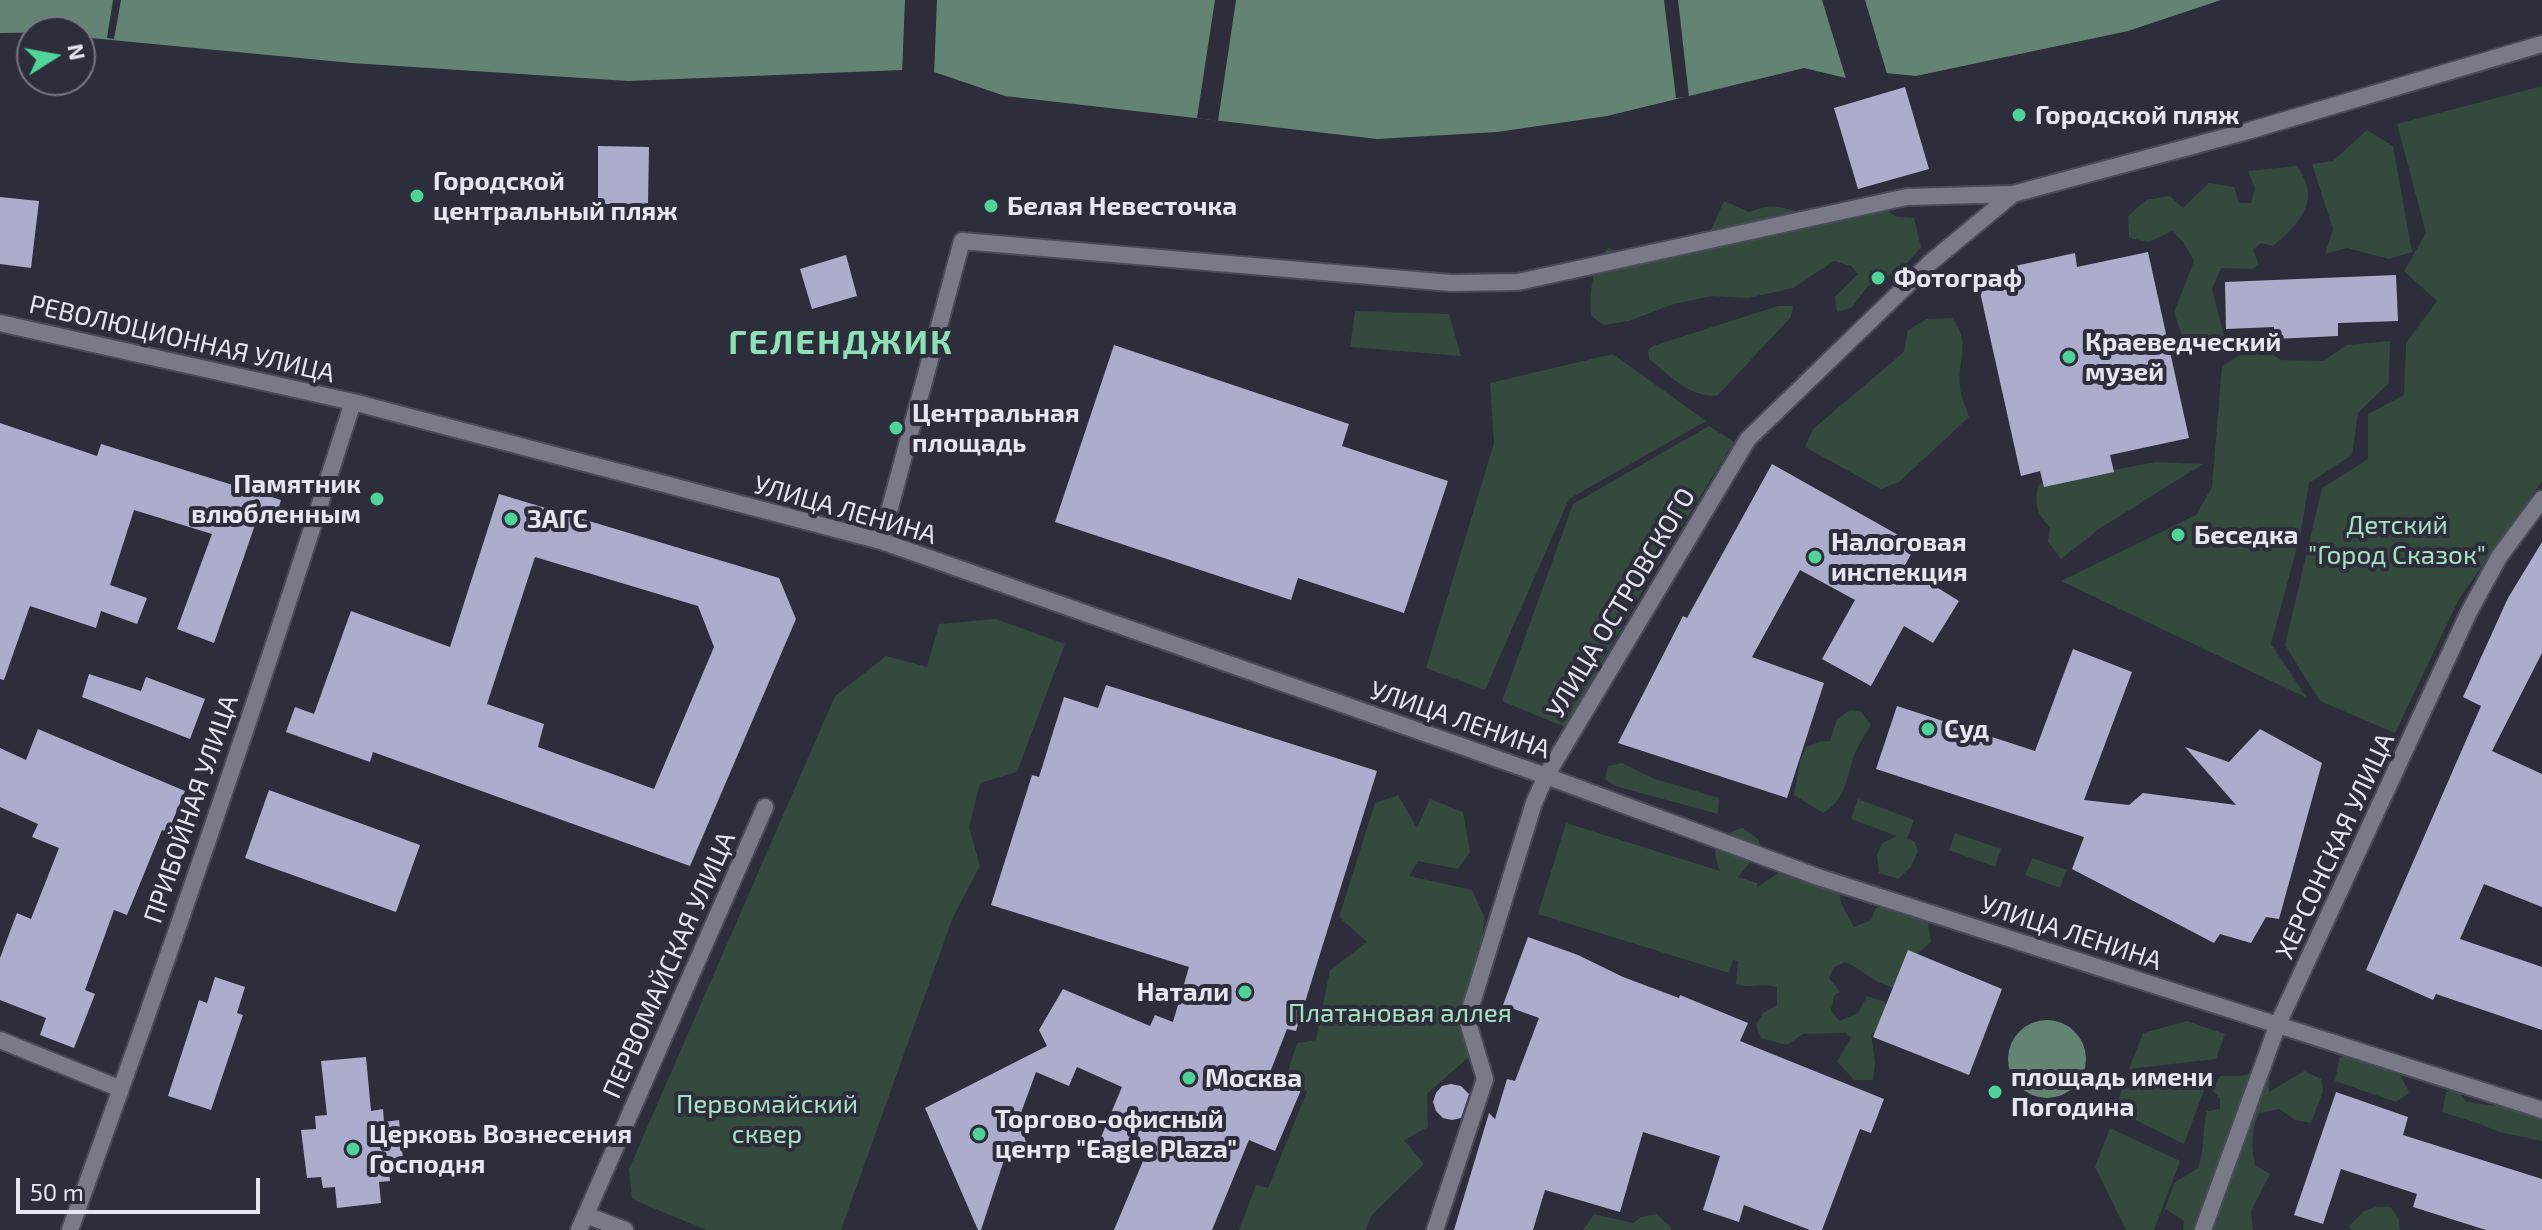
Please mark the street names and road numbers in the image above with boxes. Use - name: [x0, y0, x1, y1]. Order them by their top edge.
- street label: РЕВОЛЮЦИОННАЯ УЛИЦА: [26, 289, 338, 389]
- street label: УЛИЦА ЛЕНИНА: [750, 469, 940, 551]
- street label: УЛИЦА ОСТРОВСКОГО: [1540, 482, 1702, 724]
- street label: УЛИЦА ЛЕНИНА: [1366, 675, 1554, 765]
- street label: ПРИБОЙНАЯ УЛИЦА: [137, 691, 245, 927]
- street label: ХЕРСОНСКАЯ УЛИЦА: [2269, 728, 2401, 964]
- street label: ПЕРВОМАЙСКАЯ УЛИЦА: [596, 827, 742, 1103]
- street label: УЛИЦА ЛЕНИНА: [1976, 889, 2166, 977]

